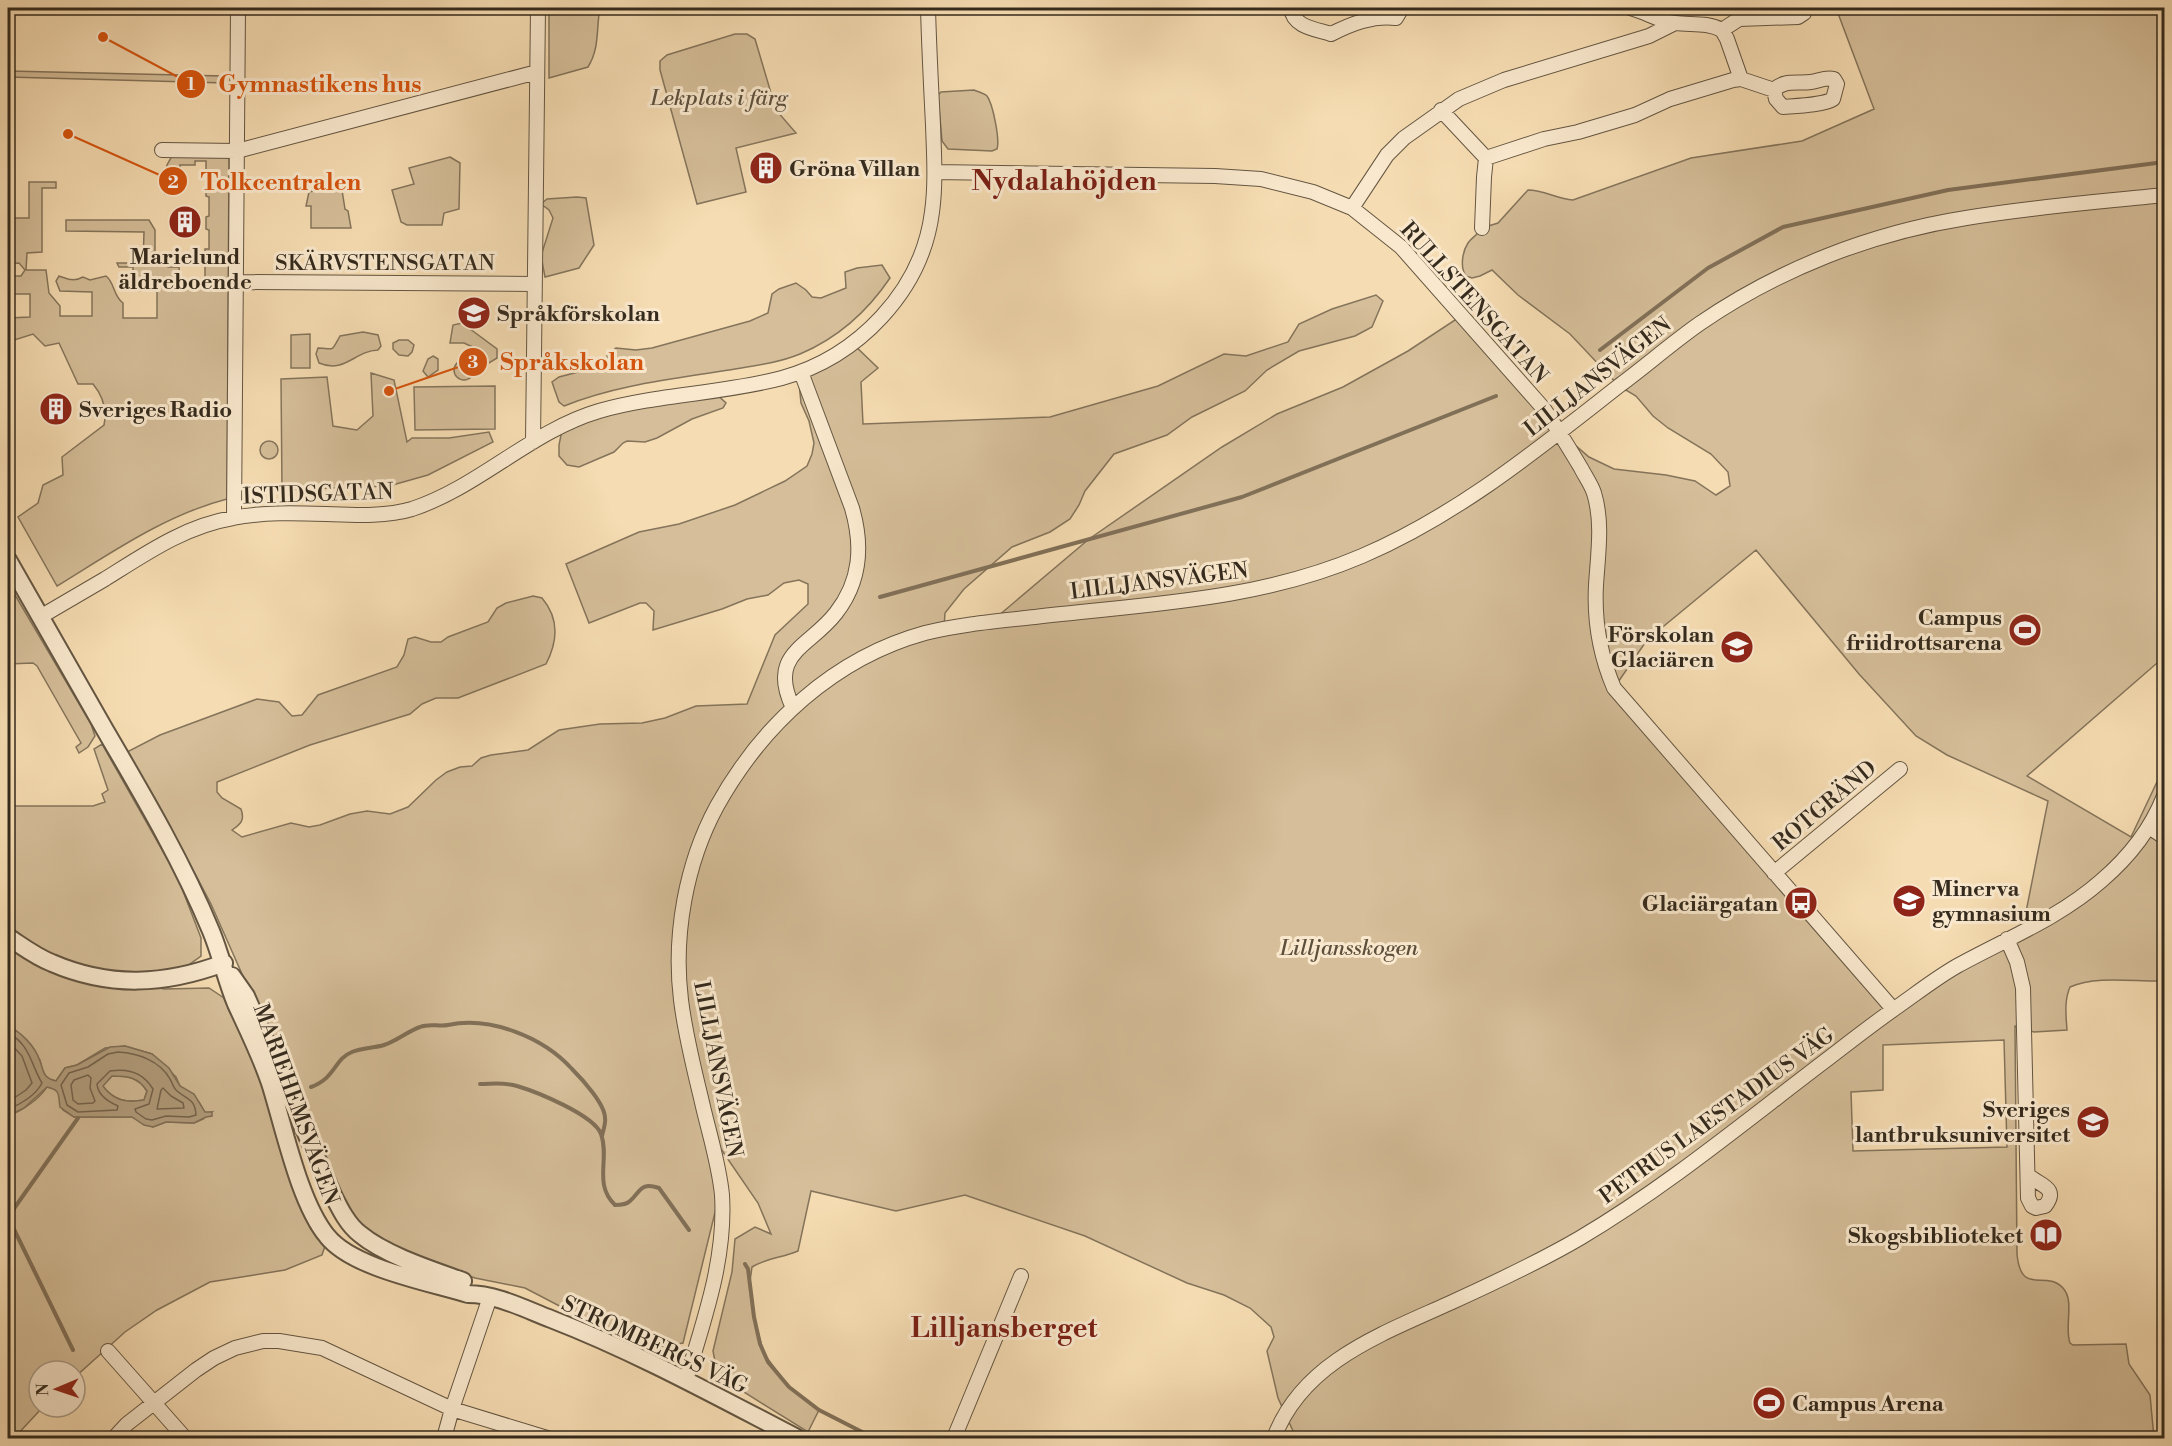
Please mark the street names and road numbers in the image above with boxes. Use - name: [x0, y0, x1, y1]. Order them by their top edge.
- street label: RULLSTENSGATAN: [1394, 217, 1554, 390]
- street label: SKÄRVSTENSGATAN: [275, 249, 496, 277]
- street label: LILLJANSVÄGEN: [1518, 310, 1677, 443]
- street label: ISTIDSGATAN: [242, 478, 394, 511]
- street label: LILLJANSVÄGEN: [1068, 556, 1251, 606]
- street label: ROTGRÄND: [1767, 754, 1882, 857]
- street label: LILLJANSVÄGEN: [687, 978, 749, 1161]
- street label: MARIEHEMSVÄGEN: [247, 1000, 346, 1209]
- street label: PETRUS LAESTADIUS VÄG: [1594, 1021, 1840, 1210]
- street label: STROMBERGS VÄG: [557, 1290, 752, 1400]

